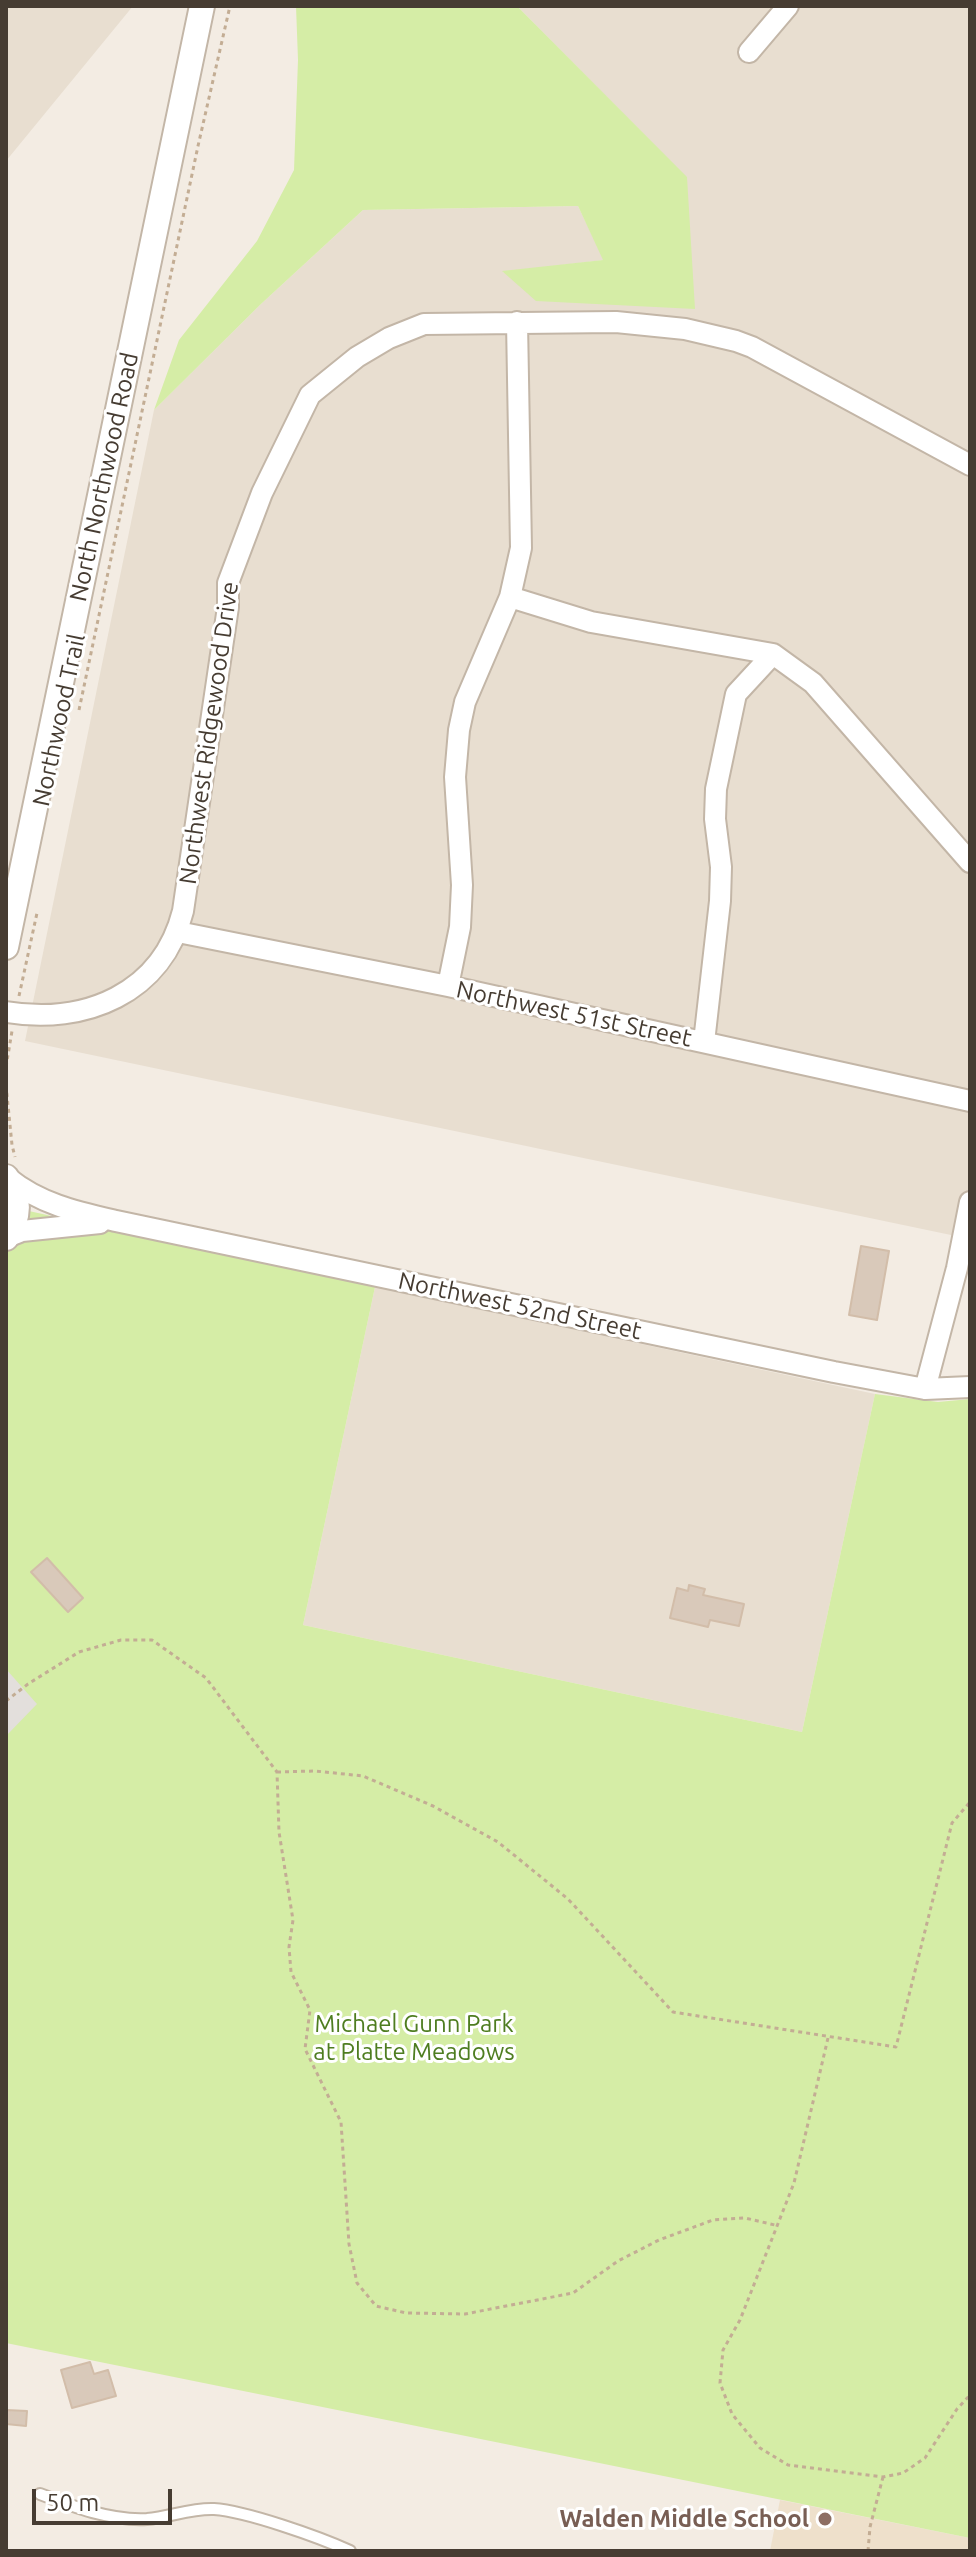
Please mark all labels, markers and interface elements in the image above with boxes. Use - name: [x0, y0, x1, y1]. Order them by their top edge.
- street label: North Northwood Road: [64, 350, 144, 604]
- street label: Northwest Ridgewood Drive: [173, 580, 245, 886]
- street label: Northwood Trail: [27, 631, 91, 809]
- street label: Northwest 51st Street: [454, 975, 694, 1053]
- street label: Northwest 52nd Street: [396, 1266, 644, 1346]
- park label: Michael Gunn Park at Platte Meadows: [313, 2010, 515, 2066]
- scale bar: [36, 2473, 176, 2523]
- text: 50 m: [46, 2489, 99, 2516]
- place label: Walden Middle School: [560, 2505, 809, 2533]
- marker: Walden Middle School: [816, 2510, 834, 2528]

